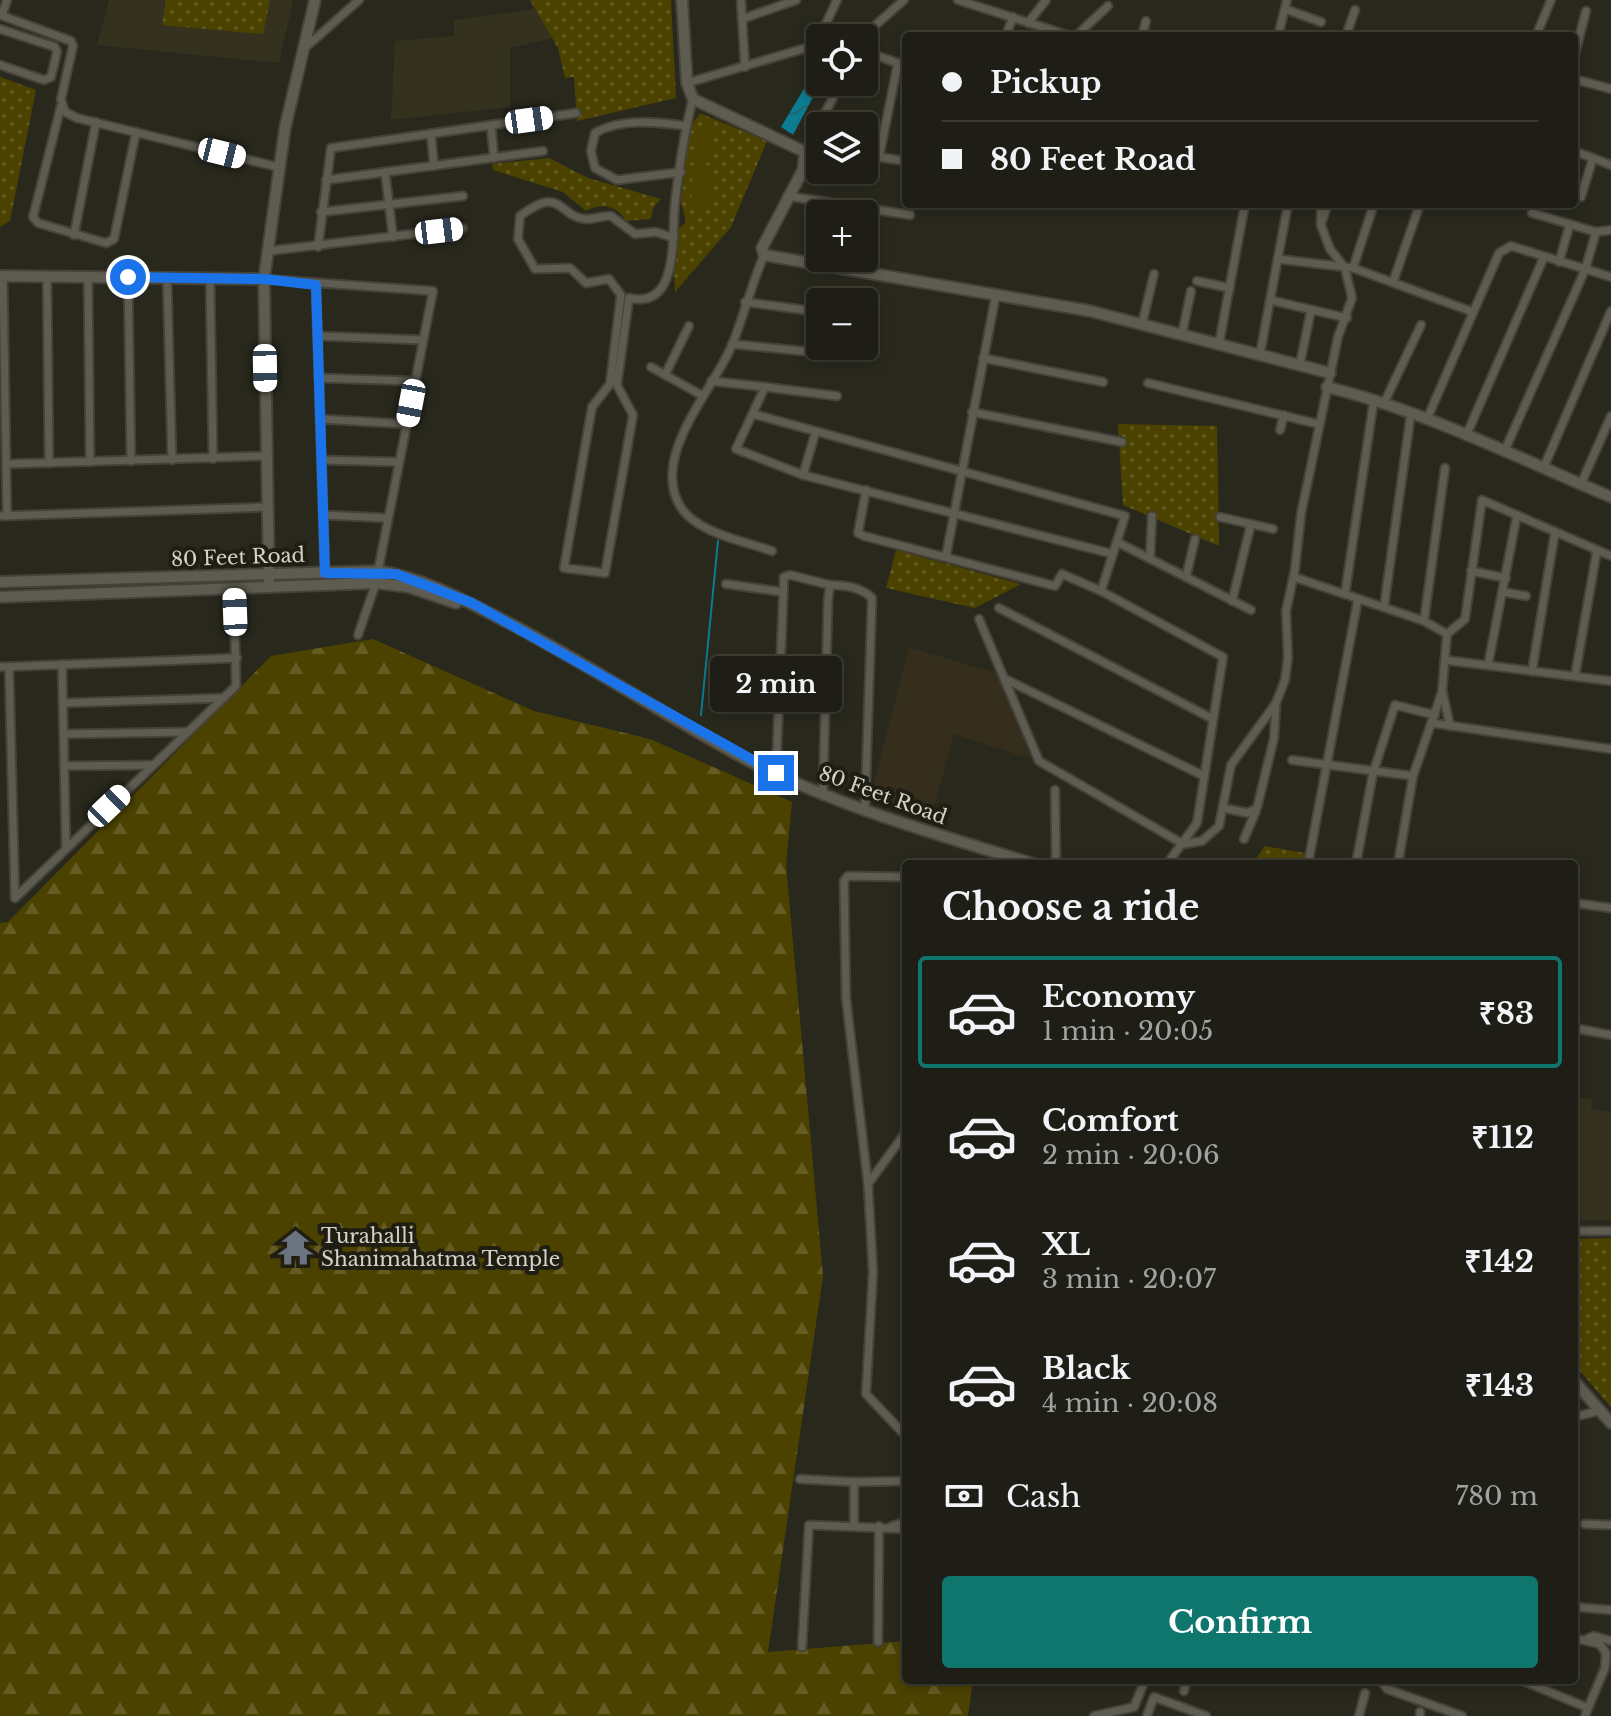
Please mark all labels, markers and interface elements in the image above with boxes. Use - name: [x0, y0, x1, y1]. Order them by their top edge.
- map controls: [806, 24, 878, 360]
- button: locate: [806, 24, 878, 96]
- text: Pickup: [990, 64, 1101, 101]
- car: [504, 105, 554, 135]
- button: layers: [806, 112, 878, 184]
- car: [196, 136, 248, 170]
- text: 80 Feet Road: [990, 141, 1196, 178]
- button: +: [806, 200, 878, 272]
- car: [414, 216, 464, 246]
- route start: [110, 259, 146, 295]
- button: −: [806, 288, 878, 360]
- car: [253, 344, 277, 392]
- car: [395, 377, 427, 429]
- street label: 80 Feet Road: [171, 543, 305, 571]
- car: [222, 588, 248, 636]
- callout: 2 min: [710, 657, 842, 713]
- text: 2 min: [736, 668, 816, 700]
- route end: [758, 755, 794, 791]
- street label: 80 Feet Road: [816, 761, 950, 829]
- car: [83, 781, 135, 831]
- text: Choose a ride: [942, 885, 1199, 930]
- icon: car: [946, 976, 1018, 1048]
- text: Economy: [1042, 978, 1195, 1015]
- text: ₹83: [1479, 995, 1534, 1032]
- text: 1 min · 20:05: [1042, 1015, 1213, 1047]
- icon: car: [946, 1100, 1018, 1172]
- text: Comfort: [1042, 1102, 1179, 1139]
- text: ₹112: [1471, 1119, 1534, 1156]
- text: 2 min · 20:06: [1042, 1139, 1220, 1171]
- place label: Turahalli Shanimahatma Temple: [321, 1224, 560, 1271]
- icon: car: [946, 1224, 1018, 1296]
- text: XL: [1042, 1226, 1090, 1263]
- temple icon: Turahalli Shanimahatma Temple: [276, 1228, 314, 1266]
- text: ₹142: [1464, 1243, 1534, 1280]
- text: 3 min · 20:07: [1042, 1263, 1216, 1295]
- icon: car: [946, 1348, 1018, 1420]
- text: Black: [1042, 1350, 1130, 1387]
- text: ₹143: [1465, 1367, 1534, 1404]
- text: 4 min · 20:08: [1042, 1387, 1218, 1419]
- icon: cash: [942, 1474, 986, 1518]
- text: Cash: [1006, 1478, 1081, 1515]
- text: 780 m: [1455, 1480, 1538, 1512]
- button: Confirm: [942, 1576, 1538, 1668]

